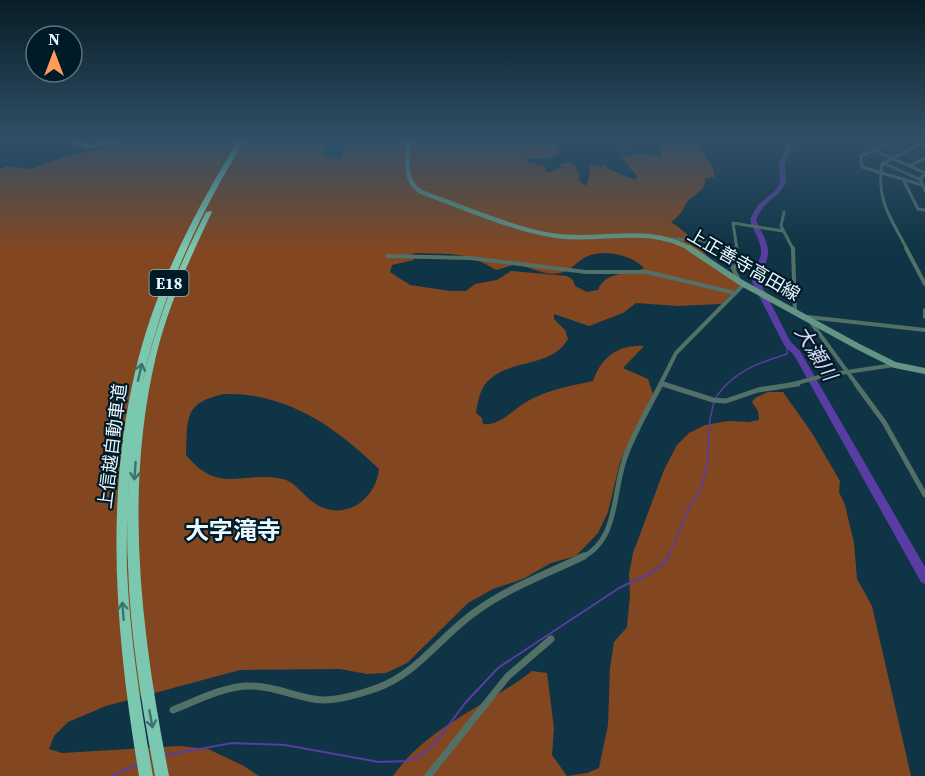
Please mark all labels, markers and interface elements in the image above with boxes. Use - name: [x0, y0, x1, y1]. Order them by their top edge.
- north arrow: [24, 24, 84, 84]
- text: N: [48, 28, 60, 50]
- street label: 上正善寺高田線: [683, 222, 805, 306]
- road number: E18: [150, 270, 188, 296]
- water label: 大瀬川: [788, 320, 845, 388]
- one-way arrow: [134, 363, 146, 382]
- street label: 上信越自動車道: [92, 382, 132, 510]
- one-way arrow: [130, 461, 141, 481]
- district label: 大字滝寺: [185, 514, 281, 547]
- one-way arrow: [118, 602, 129, 622]
- one-way arrow: [146, 709, 157, 728]

